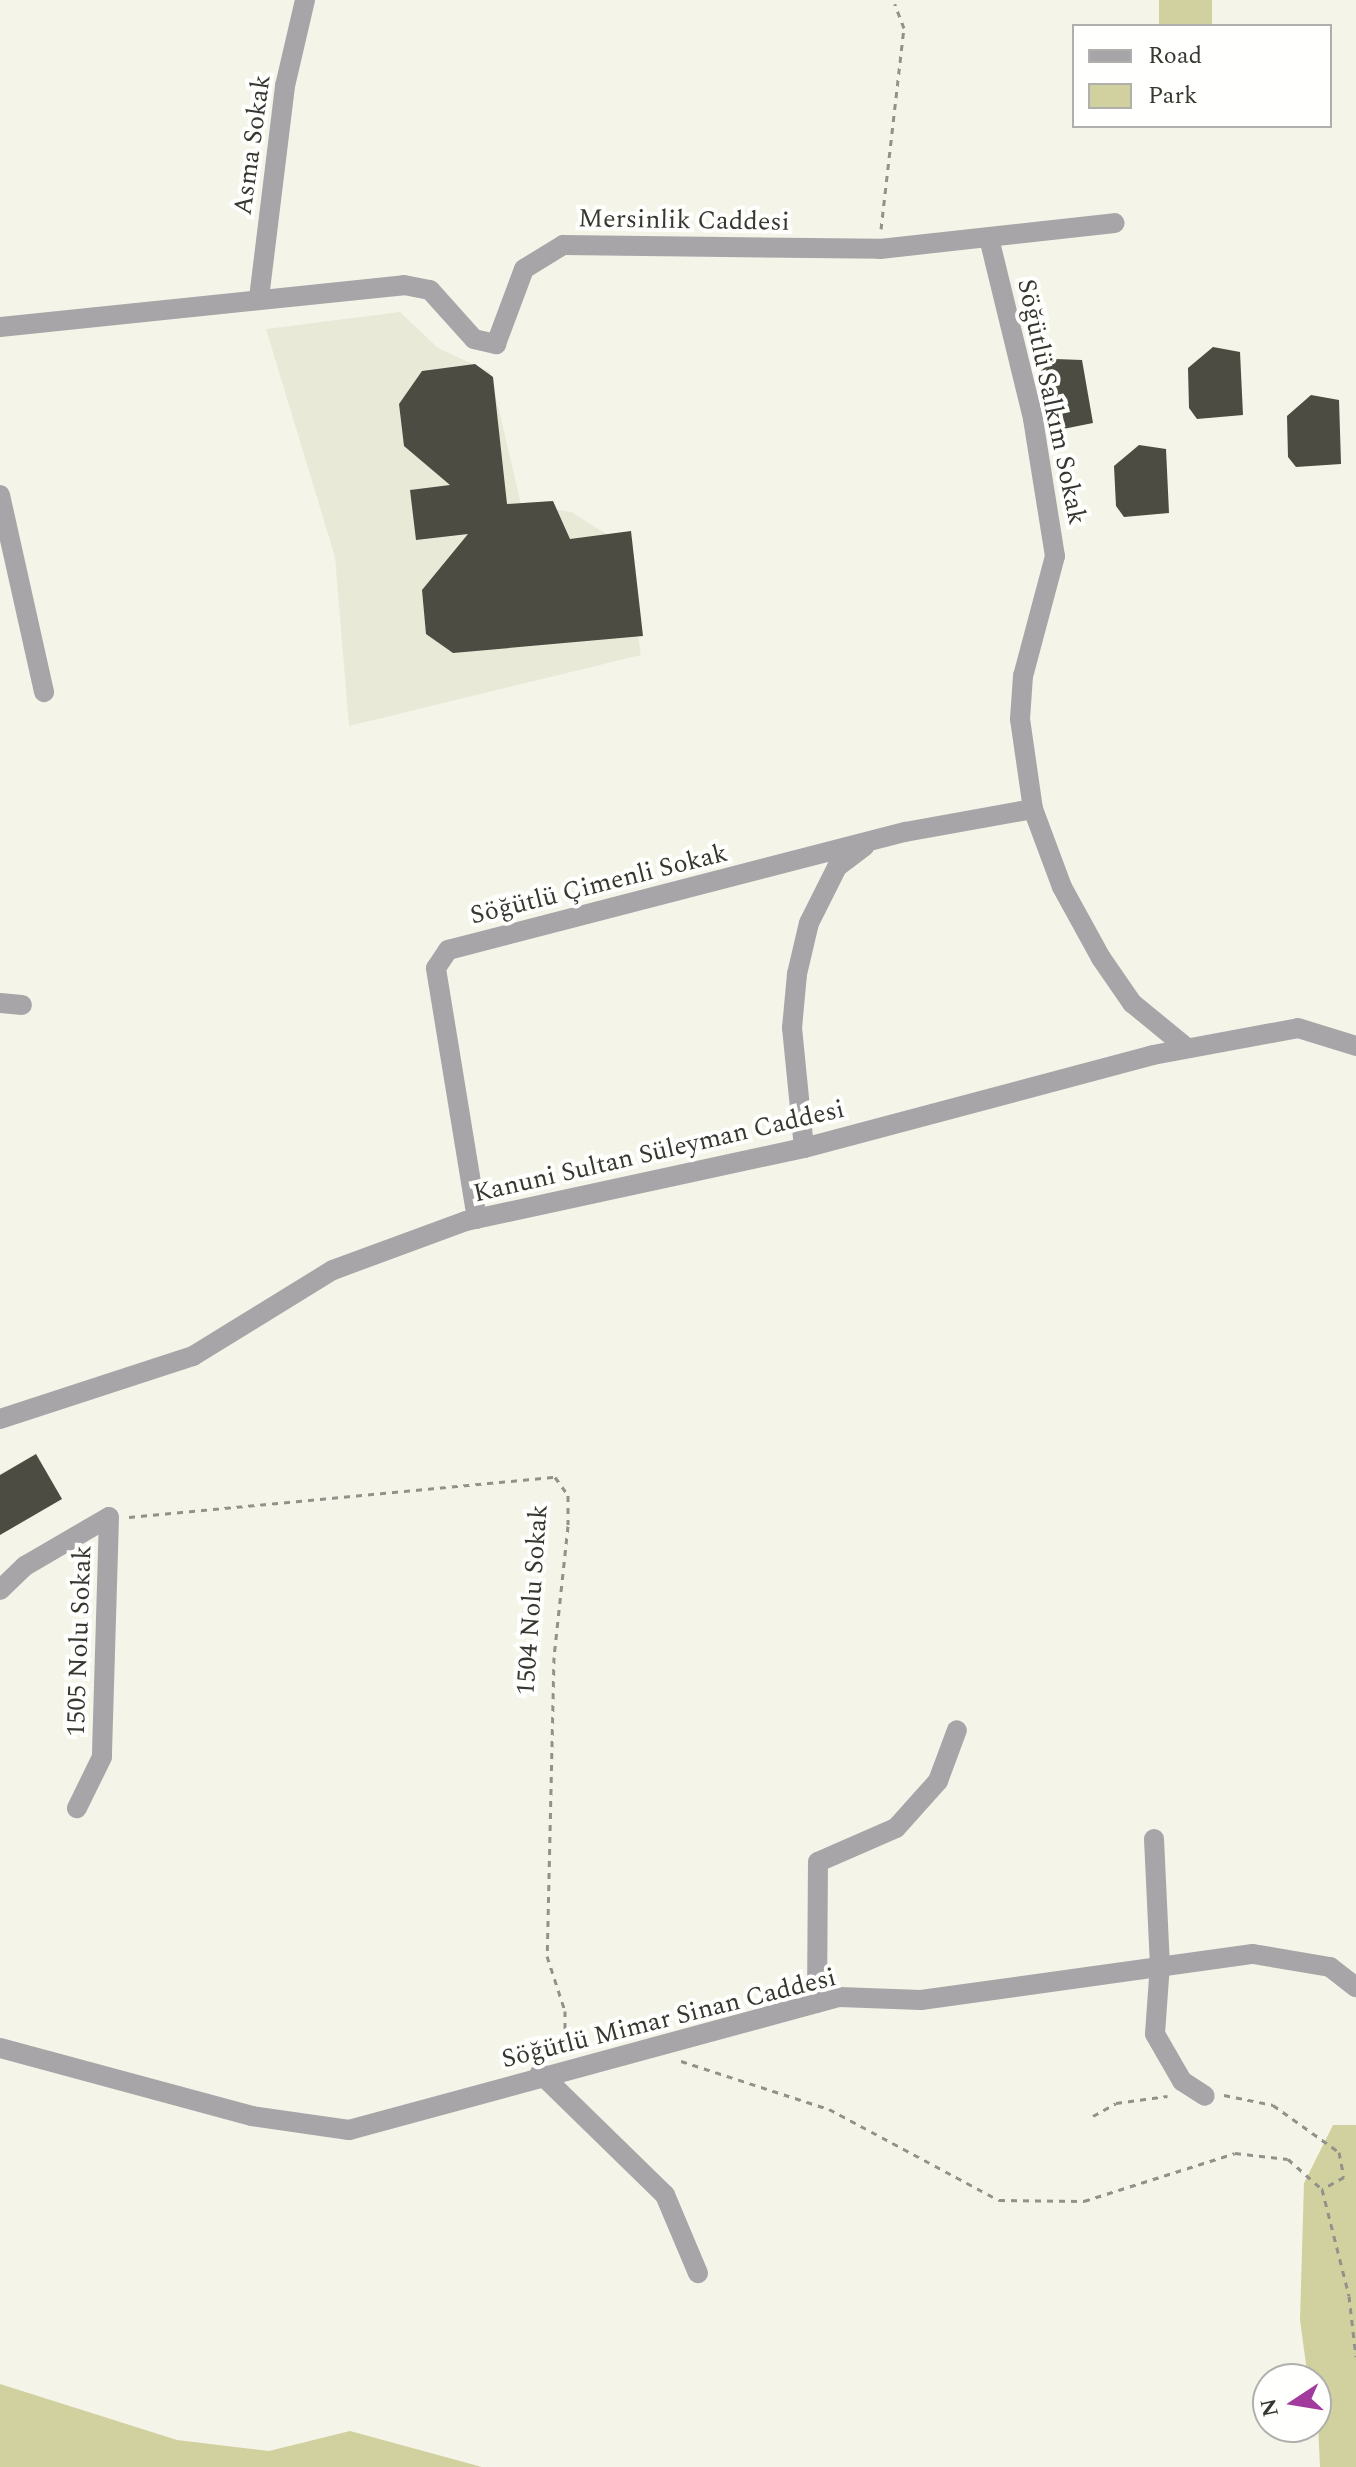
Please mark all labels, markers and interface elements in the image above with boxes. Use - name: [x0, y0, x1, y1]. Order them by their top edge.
- legend: [1072, 24, 1332, 128]
- text: Road: [1148, 38, 1202, 74]
- street label: Asma Sokak: [228, 73, 278, 217]
- text: Park: [1148, 78, 1198, 114]
- street label: Mersinlik Caddesi: [578, 204, 790, 238]
- street label: Söğütlü Salkım Sokak: [1010, 276, 1092, 528]
- street label: Söğütlü Çimenli Sokak: [467, 838, 731, 932]
- street label: Kanuni Sultan Süleyman Caddesi: [470, 1094, 848, 1210]
- street label: 1504 Nolu Sokak: [511, 1503, 555, 1697]
- street label: 1505 Nolu Sokak: [61, 1545, 99, 1737]
- street label: Söğütlü Mimar Sinan Caddesi: [498, 1962, 840, 2076]
- north arrow: [1252, 2363, 1332, 2443]
- text: N: [1252, 2395, 1288, 2420]

